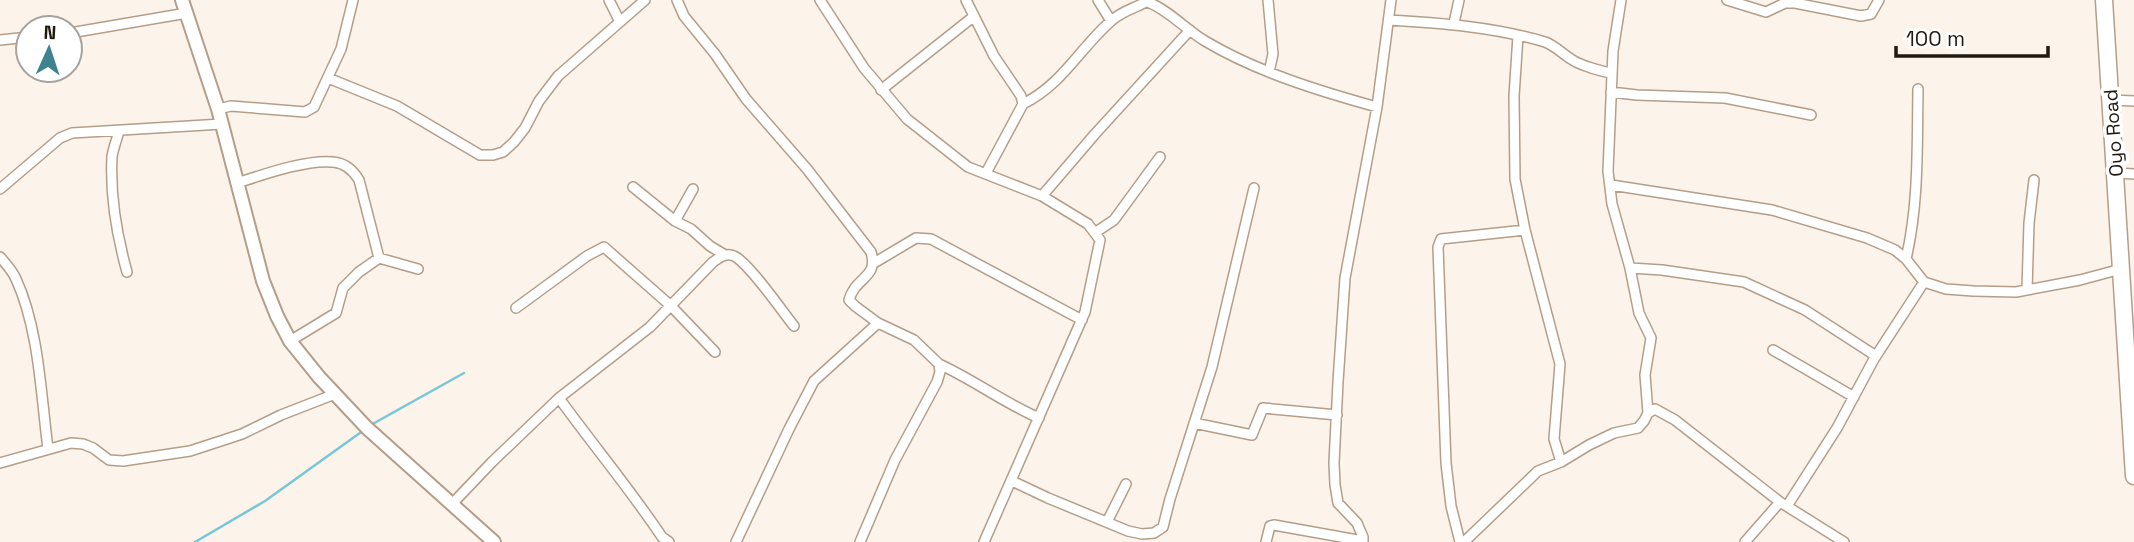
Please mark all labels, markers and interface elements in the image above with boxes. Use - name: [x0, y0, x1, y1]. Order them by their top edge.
- north arrow: [14, 14, 84, 84]
- scale bar: [1896, 14, 2048, 58]
- text: N: [43, 20, 57, 45]
- text: 100 m: [1906, 25, 1965, 52]
- street label: Oyo Road: [2098, 88, 2129, 178]

